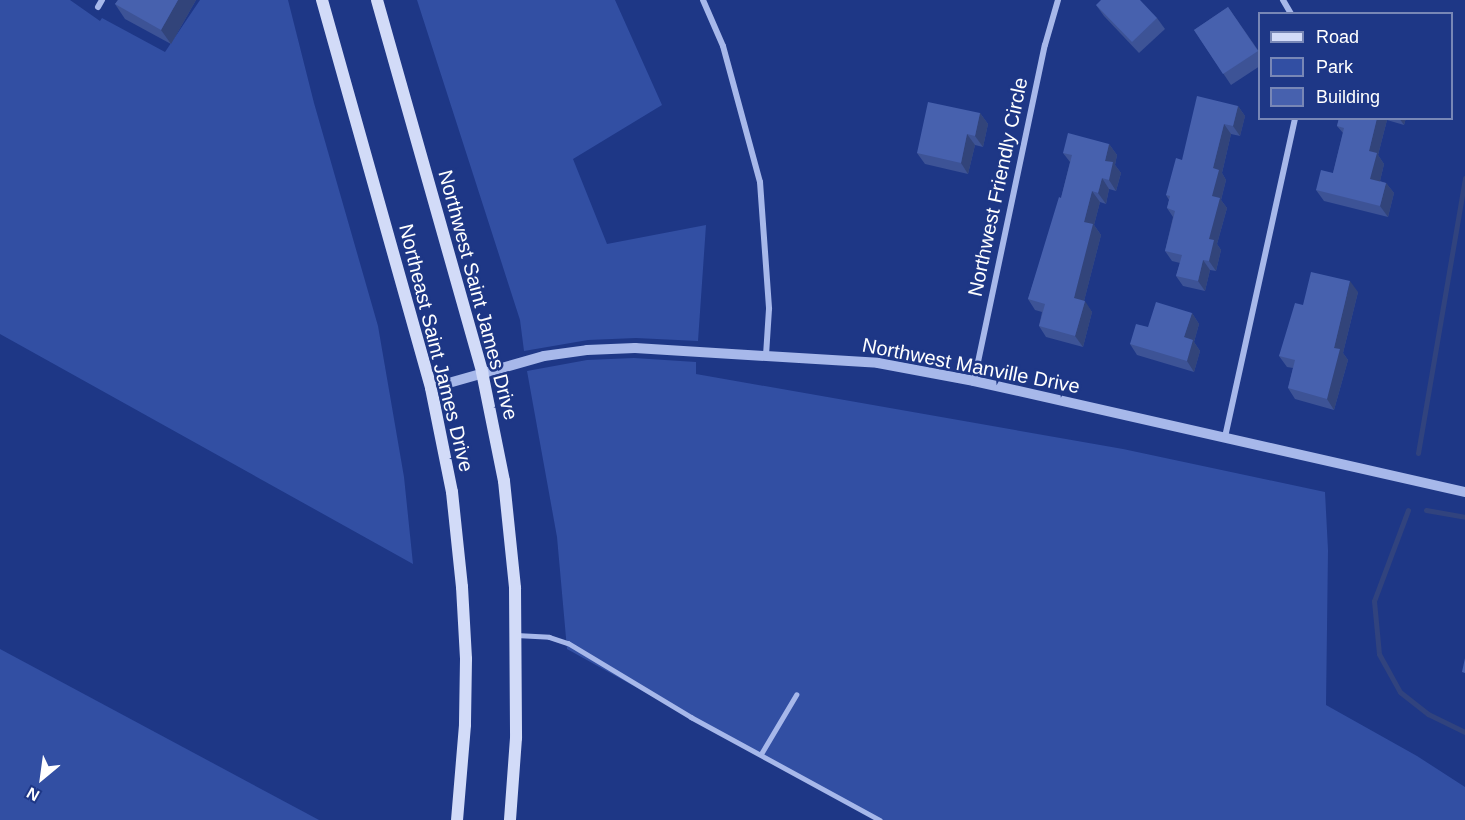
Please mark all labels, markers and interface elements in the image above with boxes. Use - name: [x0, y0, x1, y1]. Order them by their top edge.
- legend: [1258, 12, 1453, 120]
- text: Road: [1316, 27, 1359, 47]
- text: Park: [1316, 57, 1353, 77]
- street label: Northwest Friendly Circle: [963, 75, 1033, 299]
- text: Building: [1316, 87, 1380, 107]
- street label: Northwest Saint James Drive: [433, 167, 523, 423]
- street label: Northeast Saint James Drive: [394, 222, 478, 474]
- street label: Northwest Manville Drive: [860, 333, 1082, 399]
- north arrow: [12, 748, 72, 808]
- text: N: [24, 784, 42, 804]

